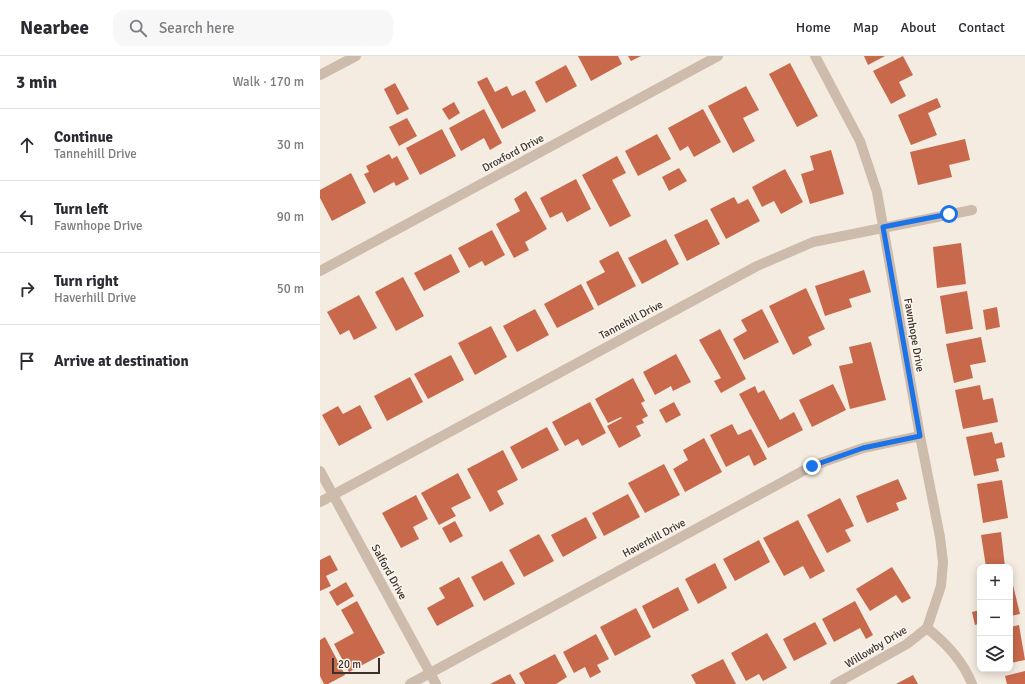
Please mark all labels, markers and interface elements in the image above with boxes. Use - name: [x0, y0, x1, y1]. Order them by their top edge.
- search box: [113, 10, 393, 46]
- text: Nearbee: [20, 16, 89, 40]
- icon: search: [127, 17, 149, 39]
- text: Search here: [159, 19, 235, 37]
- text: Home: [796, 19, 831, 36]
- text: Map: [853, 19, 878, 36]
- text: About: [900, 19, 936, 36]
- text: Contact: [958, 19, 1005, 36]
- text: 3 min: [16, 72, 57, 93]
- text: Walk · 170 m: [233, 74, 304, 90]
- text: Continue: [54, 128, 113, 146]
- street label: Droxford Drive: [480, 131, 546, 175]
- icon: ahead: [16, 134, 38, 156]
- text: 30 m: [277, 137, 304, 153]
- text: Tannehill Drive: [54, 146, 137, 162]
- text: Turn left: [54, 200, 108, 218]
- route start: [940, 205, 958, 223]
- icon: left: [16, 206, 38, 228]
- text: 90 m: [277, 209, 304, 225]
- text: Fawnhope Drive: [54, 218, 142, 234]
- text: Turn right: [54, 272, 119, 290]
- icon: right: [16, 278, 38, 300]
- text: 50 m: [277, 281, 304, 297]
- text: Haverhill Drive: [54, 290, 136, 306]
- street label: Fawnhope Drive: [901, 297, 927, 373]
- street label: Tannehill Drive: [597, 298, 665, 342]
- icon: arrive: [16, 350, 38, 372]
- text: Arrive at destination: [54, 352, 189, 370]
- route end: [803, 457, 821, 475]
- street label: Haverhill Drive: [620, 516, 688, 560]
- street label: Salford Drive: [369, 542, 409, 602]
- map controls: [977, 564, 1013, 672]
- button: +: [977, 564, 1013, 600]
- button: −: [977, 600, 1013, 636]
- street label: Willowby Drive: [843, 623, 909, 671]
- button: layers: [977, 636, 1013, 672]
- scale bar: [332, 656, 380, 675]
- text: 20 m: [338, 658, 361, 671]

